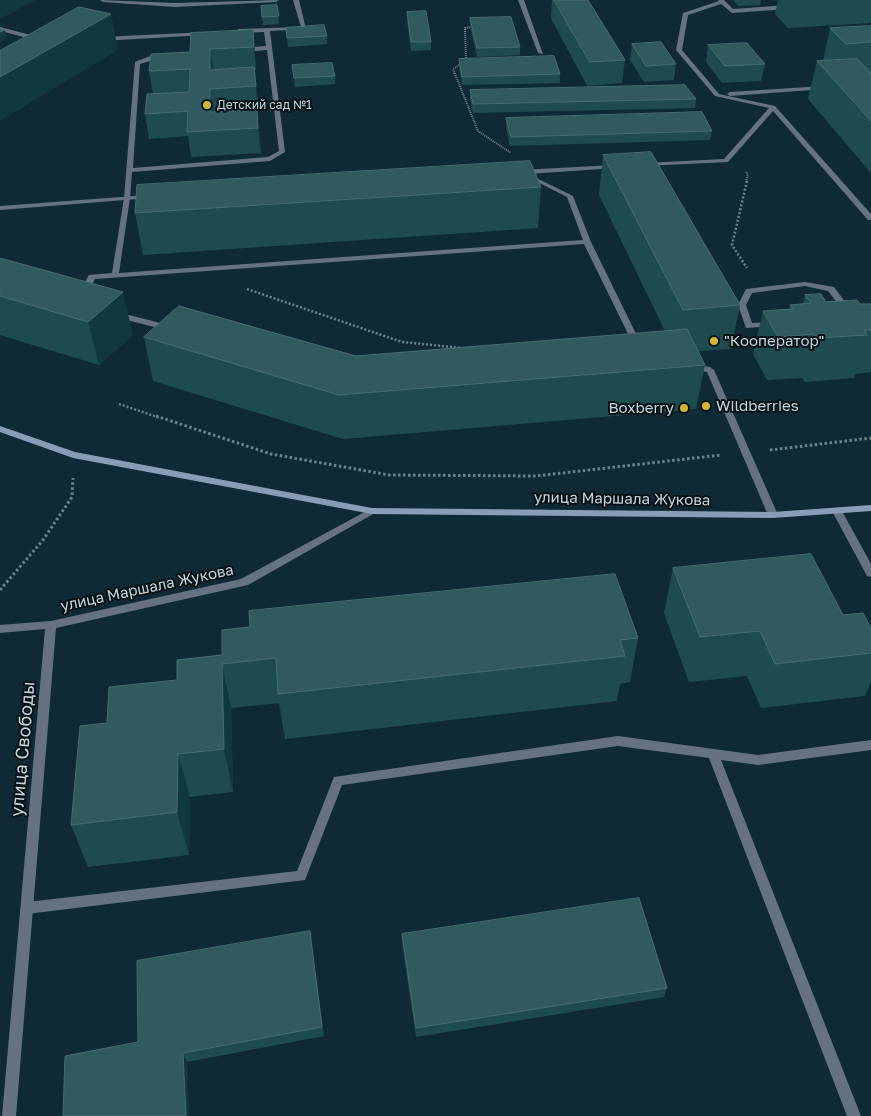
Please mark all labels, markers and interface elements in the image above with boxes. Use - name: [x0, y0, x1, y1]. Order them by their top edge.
- place label: Детский сад №1: [217, 98, 312, 112]
- marker: Детский сад №1: [201, 99, 213, 111]
- place label: "Кооператор": [724, 332, 824, 350]
- marker: "Кооператор": [708, 335, 720, 347]
- place label: Wildberries: [716, 397, 799, 415]
- place label: Boxberry: [609, 399, 674, 417]
- marker: Wildberries: [700, 400, 712, 412]
- marker: Boxberry: [678, 402, 690, 414]
- street label: улица Маршала Жукова: [534, 488, 710, 510]
- street label: улица Маршала Жукова: [59, 561, 235, 615]
- street label: улица Свободы: [6, 680, 40, 818]

